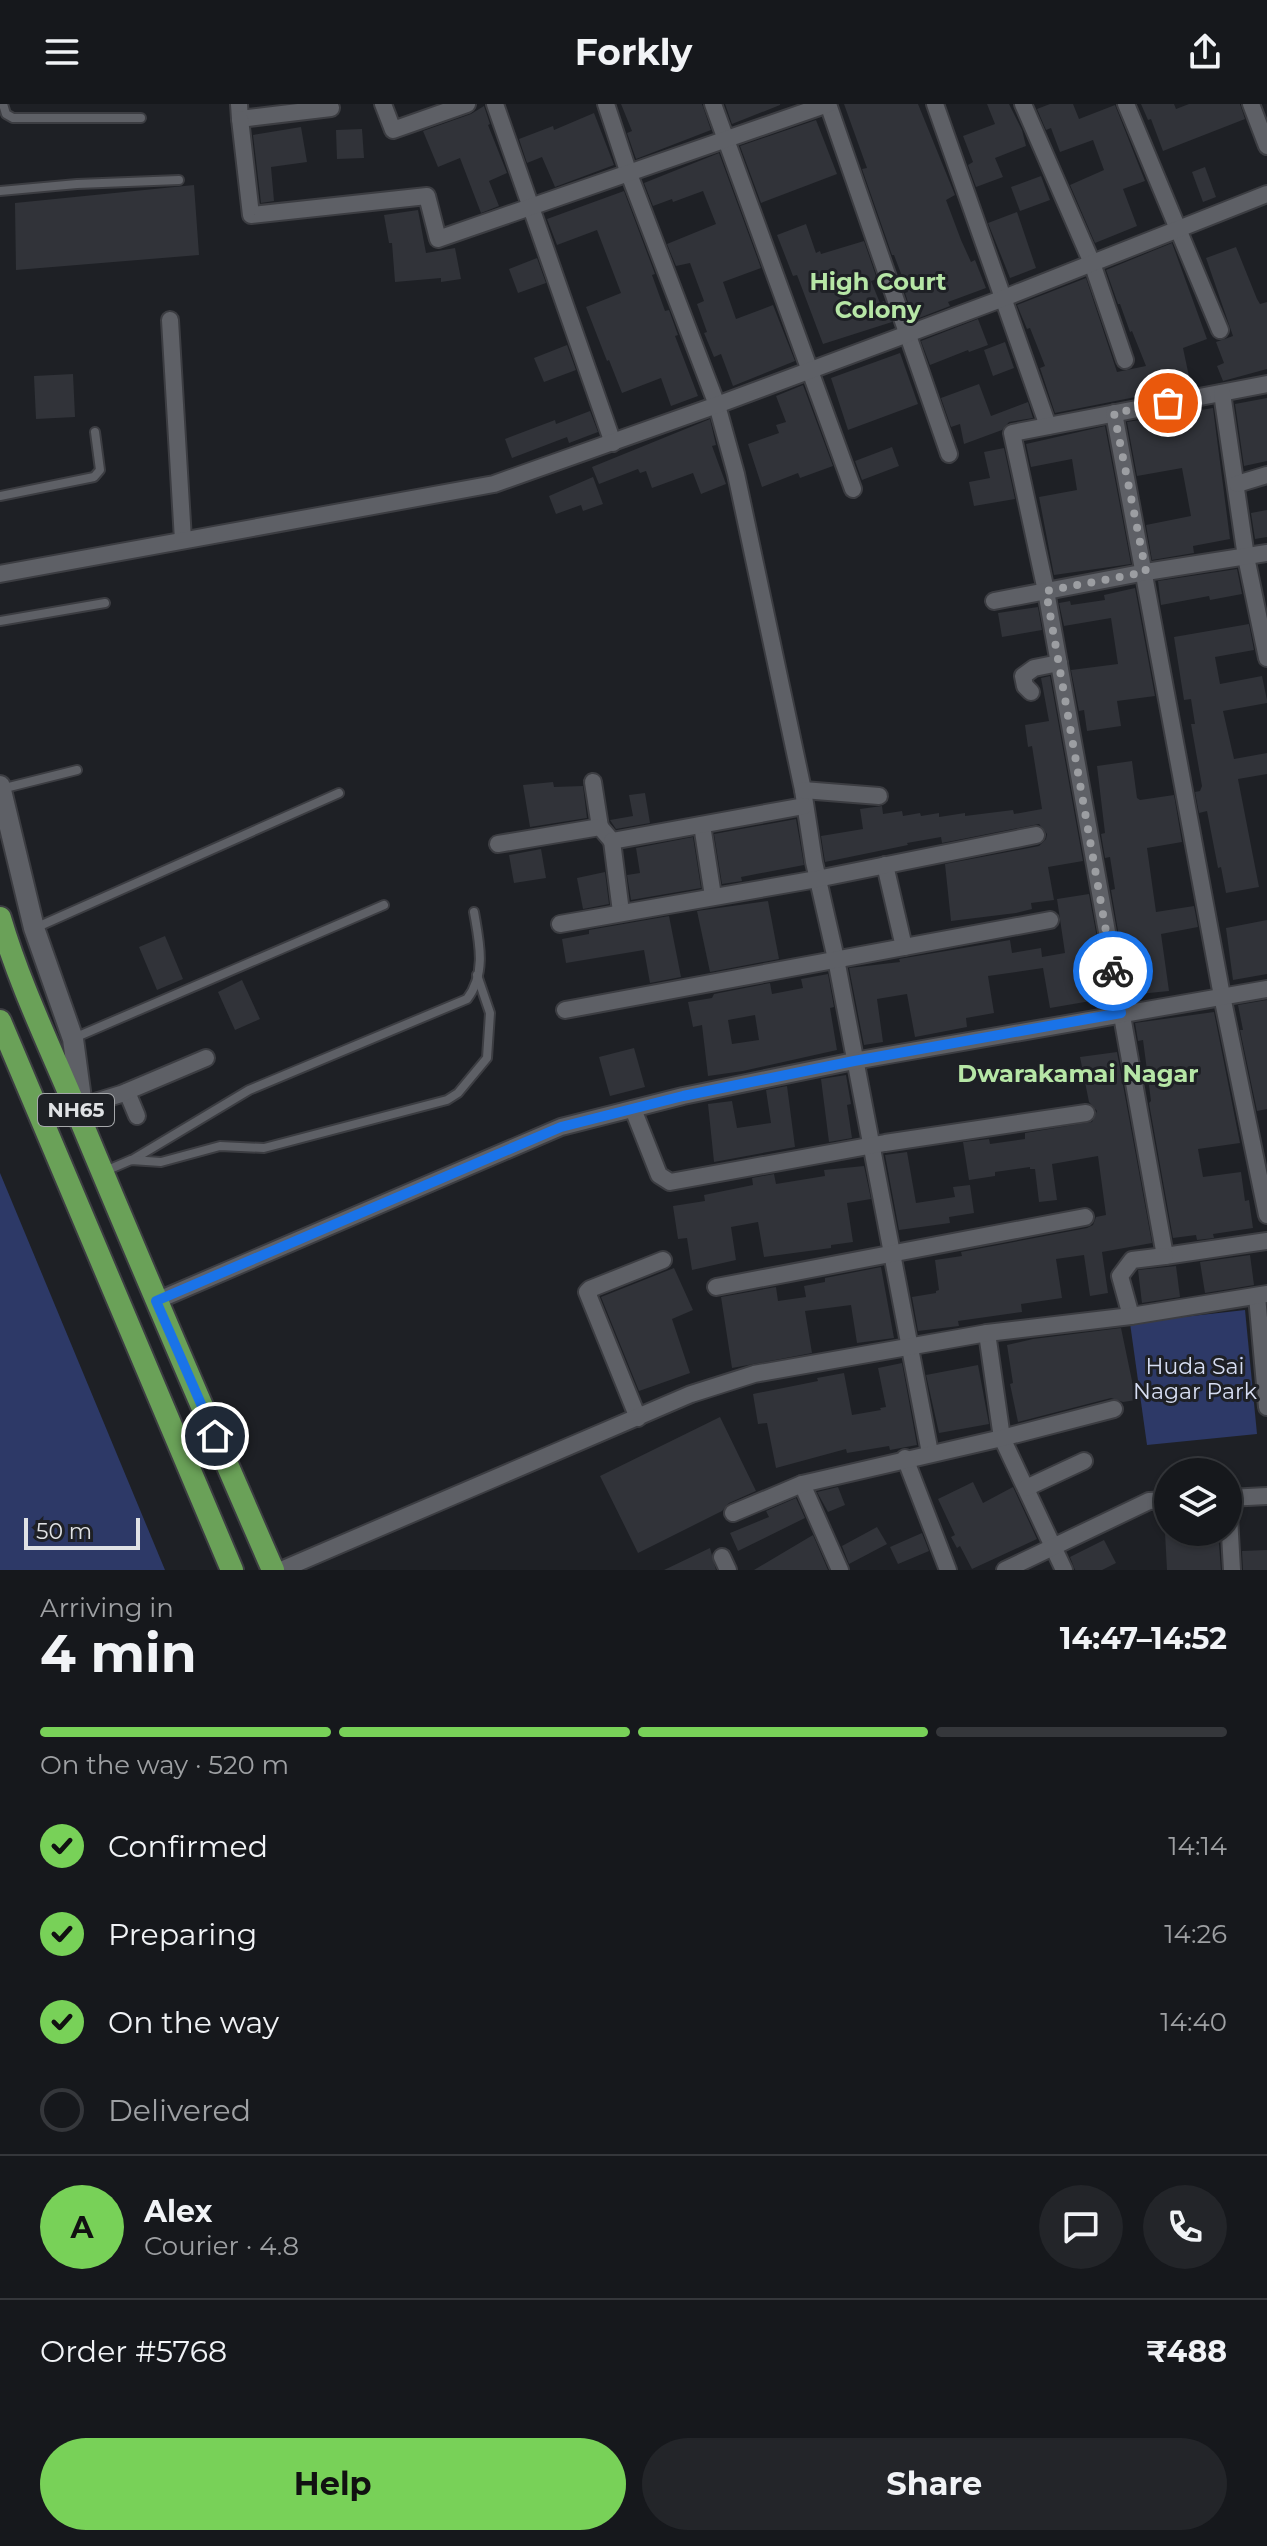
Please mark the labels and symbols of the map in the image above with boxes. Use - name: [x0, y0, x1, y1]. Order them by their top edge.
- district label: High Court Colony: [809, 267, 947, 324]
- pin: [1134, 369, 1202, 437]
- courier: [1073, 931, 1153, 1011]
- district label: Dwarakamai Nagar: [957, 1059, 1199, 1088]
- road number: NH65: [38, 1094, 114, 1126]
- park label: Huda Sai Nagar Park: [1133, 1353, 1258, 1405]
- pin: [181, 1402, 249, 1470]
- scale bar: [24, 1514, 140, 1550]

